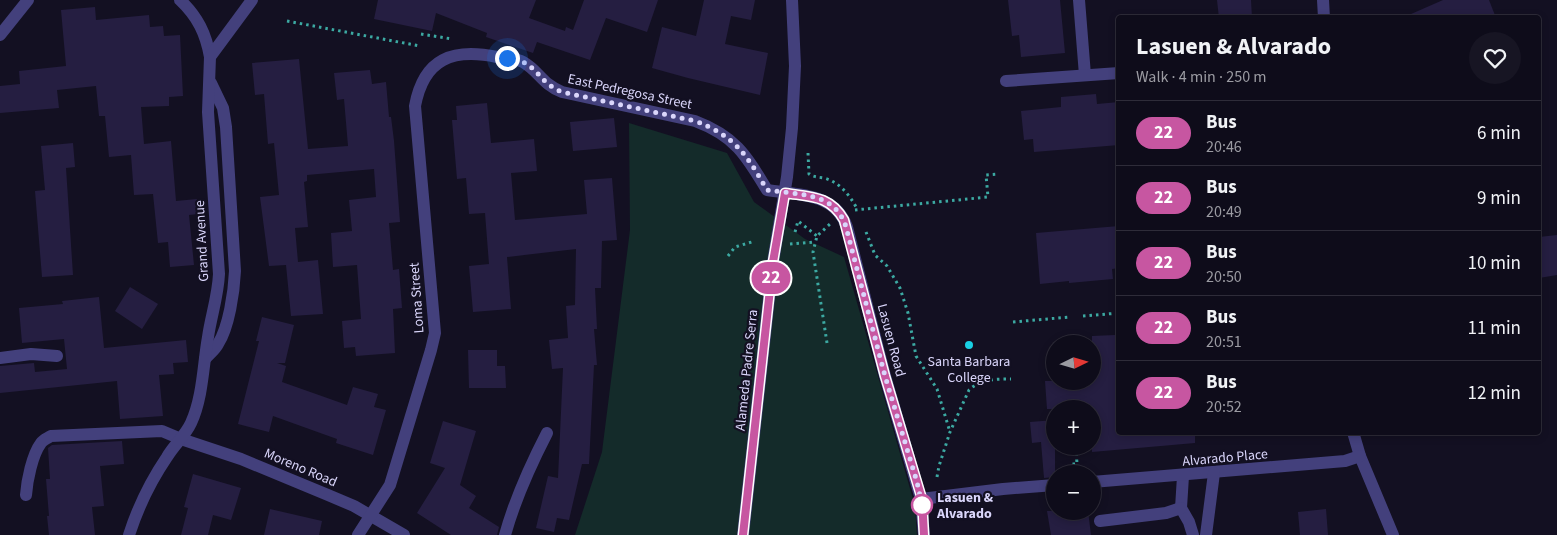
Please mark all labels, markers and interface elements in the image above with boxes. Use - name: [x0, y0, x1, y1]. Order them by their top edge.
- text: Lasuen & Alvarado: [1136, 29, 1331, 64]
- button: heart: [1469, 32, 1521, 84]
- your location: [495, 46, 520, 71]
- text: Walk · 4 min · 250 m: [1136, 66, 1267, 88]
- street label: East Pedregosa Street: [566, 69, 694, 115]
- text: Bus: [1206, 109, 1237, 136]
- text: 22: [1154, 120, 1173, 145]
- text: 6 min: [1477, 120, 1521, 147]
- text: 20:46: [1206, 136, 1242, 158]
- text: Bus: [1206, 174, 1237, 201]
- text: 22: [1154, 185, 1173, 210]
- text: 9 min: [1477, 185, 1521, 212]
- street label: Grand Avenue: [190, 200, 214, 282]
- text: 20:49: [1206, 201, 1242, 223]
- text: Bus: [1206, 239, 1237, 266]
- text: 22: [1154, 250, 1173, 275]
- text: 10 min: [1467, 250, 1521, 277]
- street label: Loma Street: [405, 262, 429, 334]
- line badge: 22: [748, 262, 794, 294]
- text: 22: [761, 265, 781, 290]
- text: 20:50: [1206, 266, 1242, 288]
- street label: Lasuen Road: [872, 302, 910, 379]
- text: Bus: [1206, 304, 1237, 331]
- street label: Alameda Padre Serra: [731, 308, 763, 432]
- text: 22: [1154, 315, 1173, 340]
- text: 11 min: [1467, 315, 1521, 342]
- text: 20:51: [1206, 331, 1242, 353]
- north arrow: [1046, 335, 1101, 390]
- map controls: [1046, 335, 1101, 520]
- marker: Santa Barbara College: [963, 339, 975, 351]
- place label: Santa Barbara College: [928, 352, 1010, 388]
- text: Bus: [1206, 369, 1237, 396]
- text: 22: [1154, 380, 1173, 405]
- text: 12 min: [1467, 380, 1521, 407]
- text: 20:52: [1206, 396, 1242, 418]
- button: +: [1046, 400, 1101, 455]
- street label: Moreno Road: [261, 444, 340, 492]
- street label: Alvarado Place: [1181, 444, 1269, 472]
- button: −: [1046, 465, 1101, 520]
- place label: Lasuen & Alvarado: [936, 488, 994, 524]
- marker: Lasuen & Alvarado: [911, 494, 933, 516]

